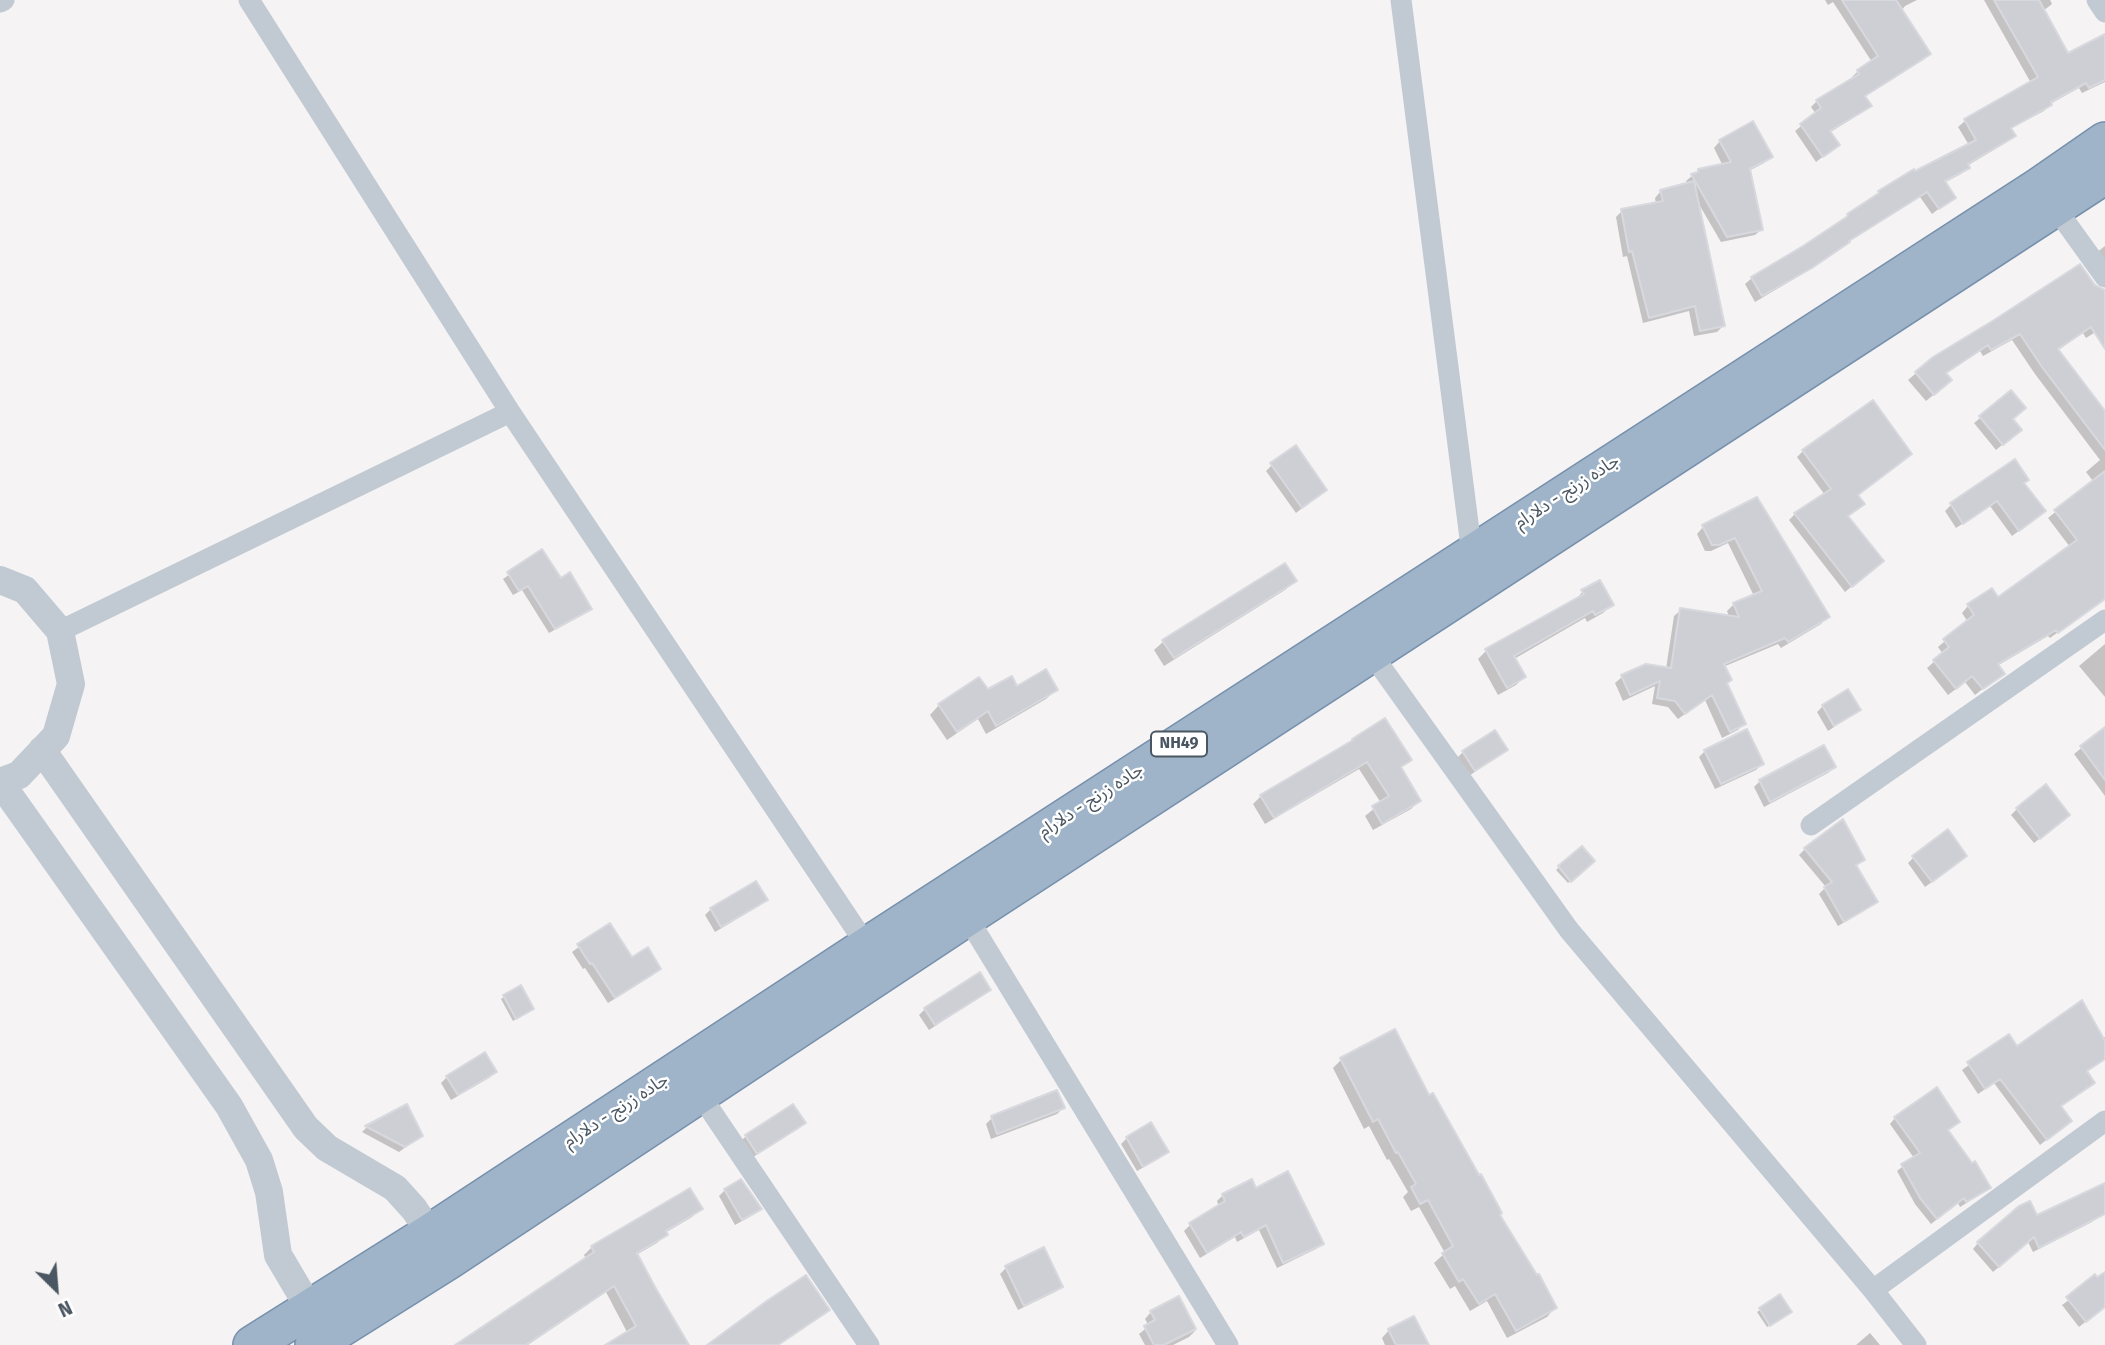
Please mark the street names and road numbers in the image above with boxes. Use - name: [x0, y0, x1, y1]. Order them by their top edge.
- street label: جاده زرنج - دلارام: [1511, 450, 1623, 534]
- road number: NH49: [1151, 732, 1207, 757]
- street label: جاده زرنج - دلارام: [1035, 759, 1147, 843]
- street label: جاده زرنج - دلارام: [560, 1069, 672, 1153]

